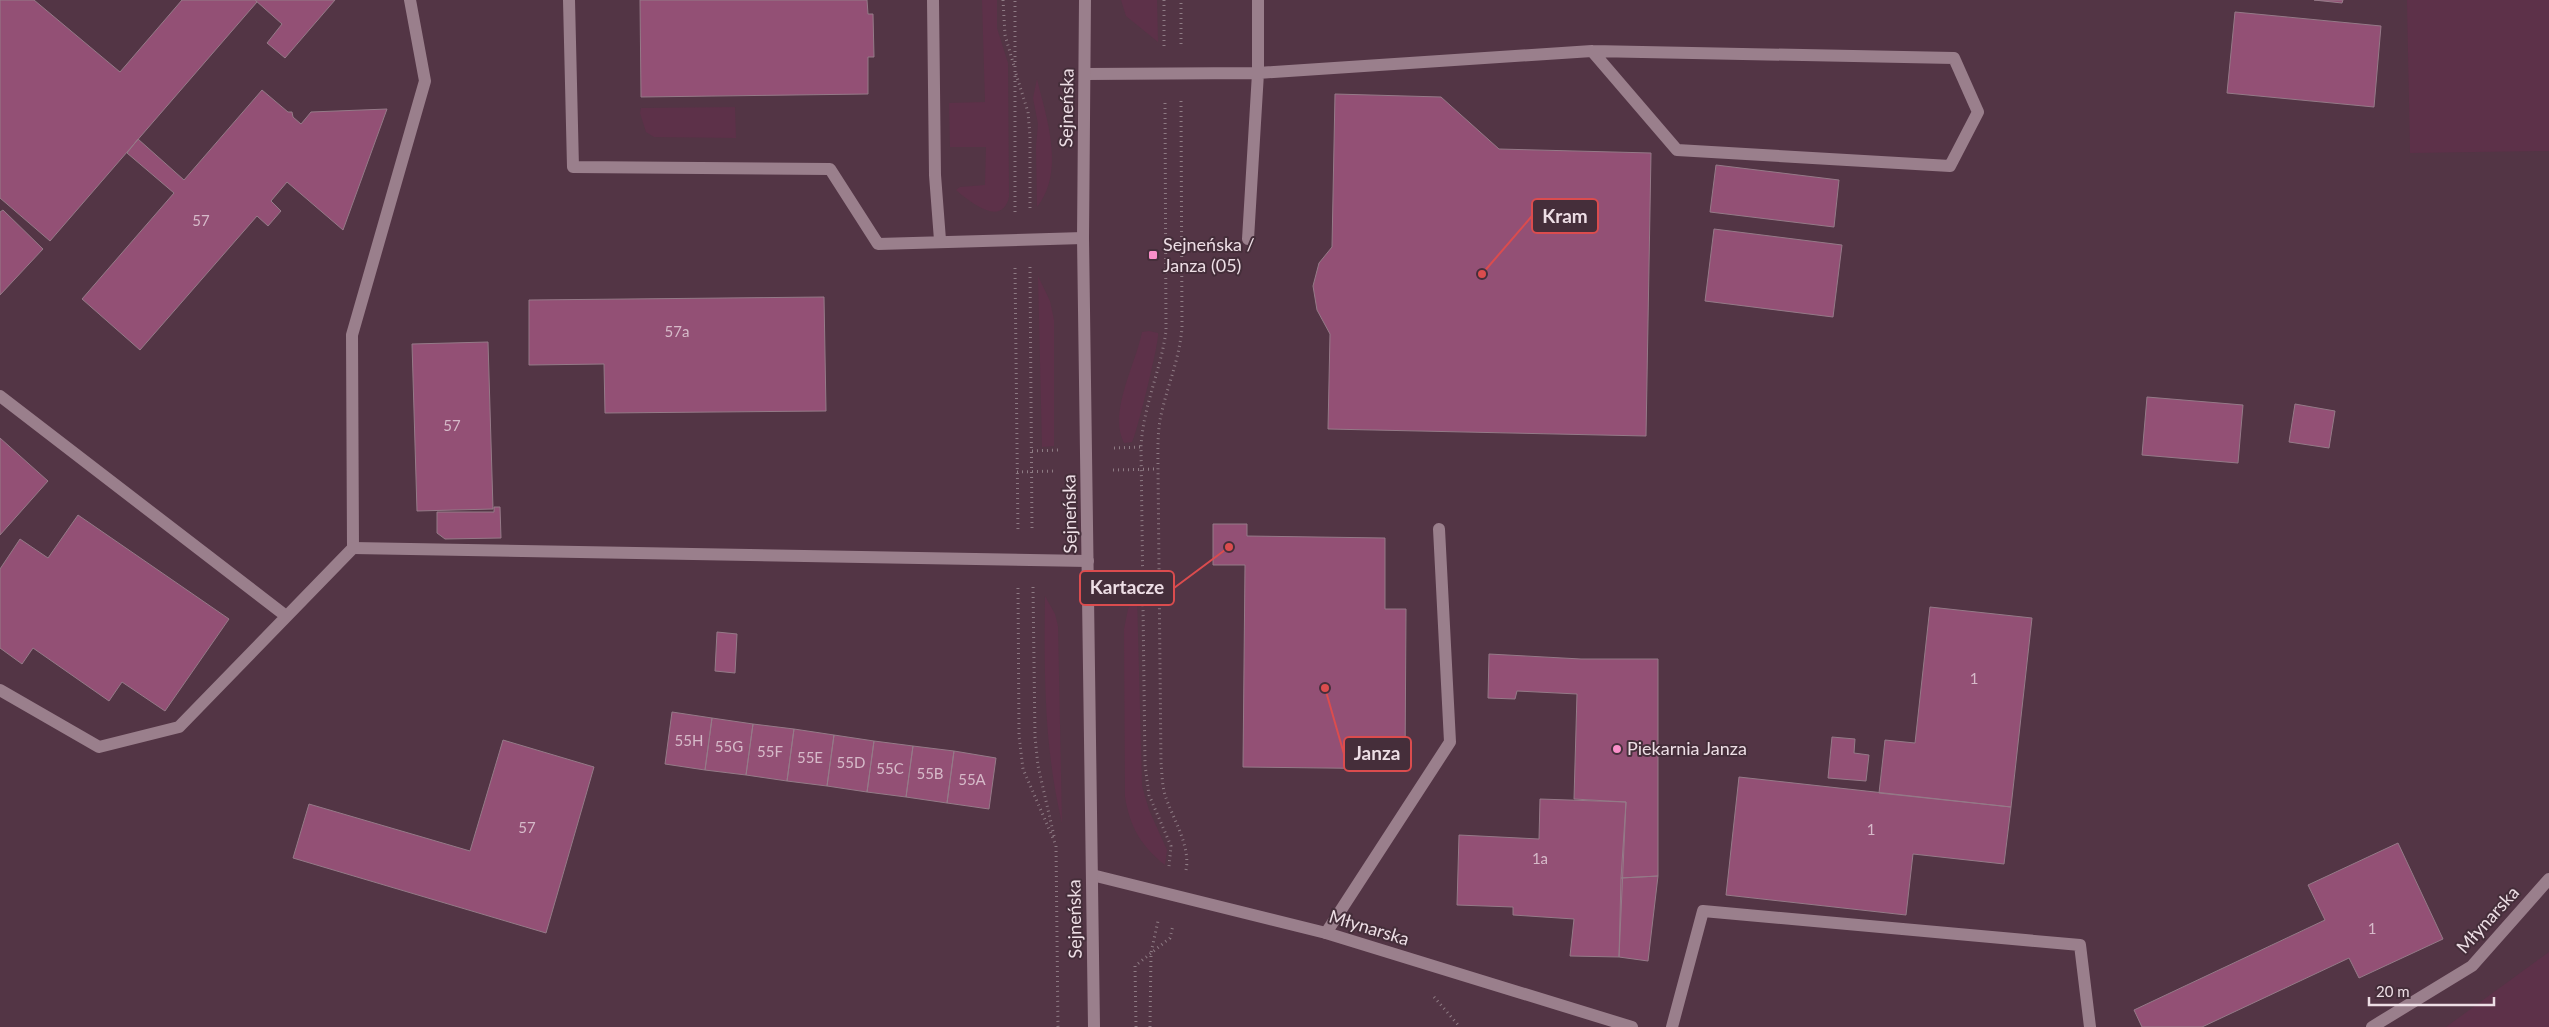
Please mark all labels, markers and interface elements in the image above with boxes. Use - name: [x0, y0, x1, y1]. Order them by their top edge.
- street label: Sejneńska: [1054, 68, 1078, 148]
- callout: Kram: [1532, 199, 1598, 233]
- text: Kram: [1542, 204, 1588, 227]
- house number: 57: [192, 211, 210, 229]
- place label: Sejneńska / Janza (05): [1163, 233, 1255, 276]
- marker: Sejneńska / Janza (05): [1147, 249, 1159, 261]
- house number: 57a: [665, 322, 689, 340]
- house number: 57: [443, 416, 461, 434]
- street label: Sejneńska: [1057, 474, 1081, 554]
- callout: Kartacze: [1080, 571, 1174, 605]
- text: Kartacze: [1090, 575, 1164, 598]
- house number: 1: [1970, 669, 1978, 687]
- house number: 55H: [675, 731, 703, 749]
- house number: 55G: [715, 737, 743, 755]
- callout: Janza: [1344, 737, 1411, 771]
- place label: Piekarnia Janza: [1627, 737, 1747, 759]
- text: Janza: [1354, 741, 1400, 764]
- house number: 55F: [757, 742, 783, 760]
- marker: Piekarnia Janza: [1611, 743, 1623, 755]
- house number: 55E: [797, 748, 823, 766]
- house number: 55D: [837, 753, 865, 771]
- house number: 55C: [876, 759, 904, 777]
- house number: 55B: [916, 764, 944, 782]
- house number: 55A: [958, 770, 987, 788]
- house number: 57: [518, 818, 536, 836]
- house number: 1: [1867, 820, 1875, 838]
- house number: 1a: [1532, 849, 1548, 867]
- street label: Sejneńska: [1062, 879, 1086, 959]
- street label: Młynarska: [2451, 881, 2523, 957]
- street label: Młynarska: [1326, 904, 1412, 950]
- house number: 1: [2368, 919, 2376, 937]
- scale bar: [2369, 974, 2494, 1006]
- text: 20 m: [2376, 982, 2410, 1000]

